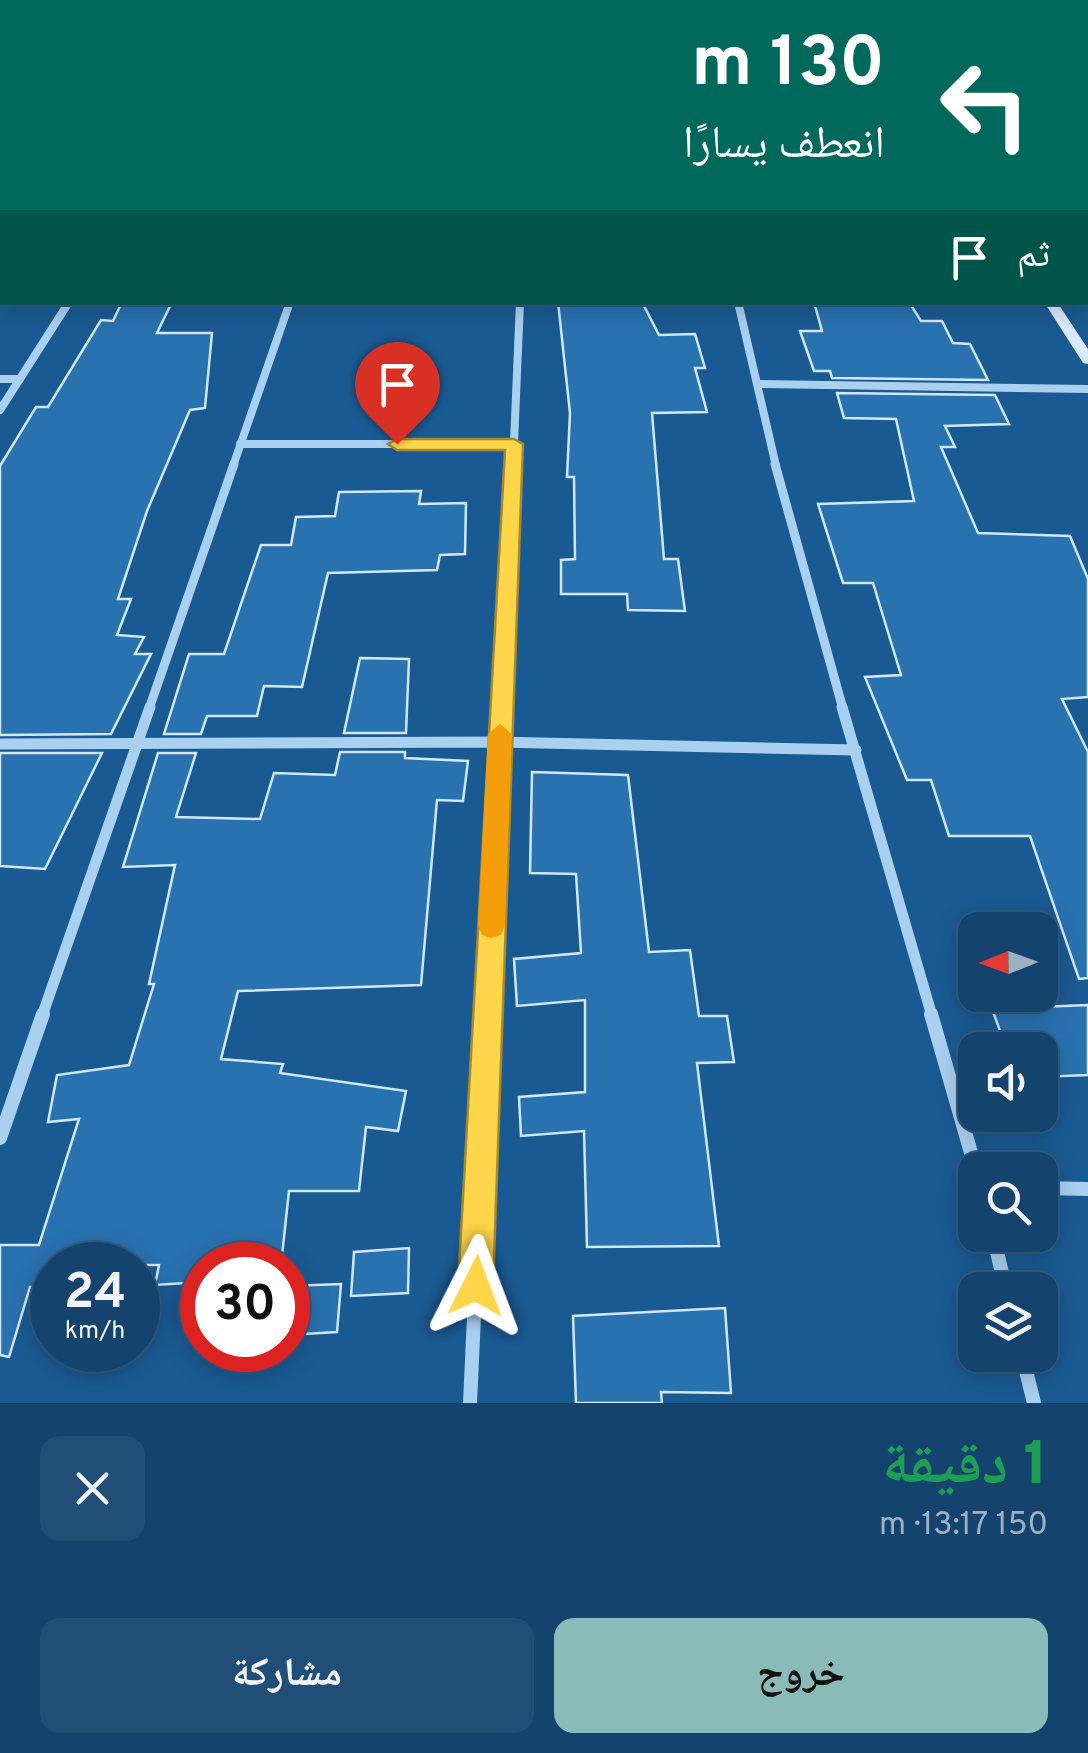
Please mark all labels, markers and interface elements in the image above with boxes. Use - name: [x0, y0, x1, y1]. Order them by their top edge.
- text: 130 m: [691, 22, 885, 111]
- icon: left: [920, 40, 1050, 170]
- text: انعطف يسارًا: [683, 117, 885, 174]
- icon: arrive: [942, 230, 997, 285]
- text: ثم: [1017, 232, 1050, 281]
- pin: [355, 342, 440, 445]
- icon: arrive: [370, 357, 425, 412]
- north arrow: [958, 912, 1058, 1012]
- map controls: [958, 912, 1058, 1372]
- button: sound: [958, 1032, 1058, 1132]
- button: search: [958, 1152, 1058, 1252]
- position arrow: [424, 1234, 528, 1338]
- speed limit sign: 30: [180, 1242, 310, 1372]
- text: 24: [64, 1263, 126, 1326]
- button: layers: [958, 1272, 1058, 1372]
- text: km/h: [65, 1316, 125, 1348]
- text: 1 دقيقة: [882, 1430, 1048, 1506]
- button: close: [40, 1436, 145, 1541]
- text: 150 m · 13:17: [879, 1506, 1048, 1546]
- button: مشاركة: [40, 1618, 534, 1733]
- button: خروج: [554, 1618, 1048, 1733]

